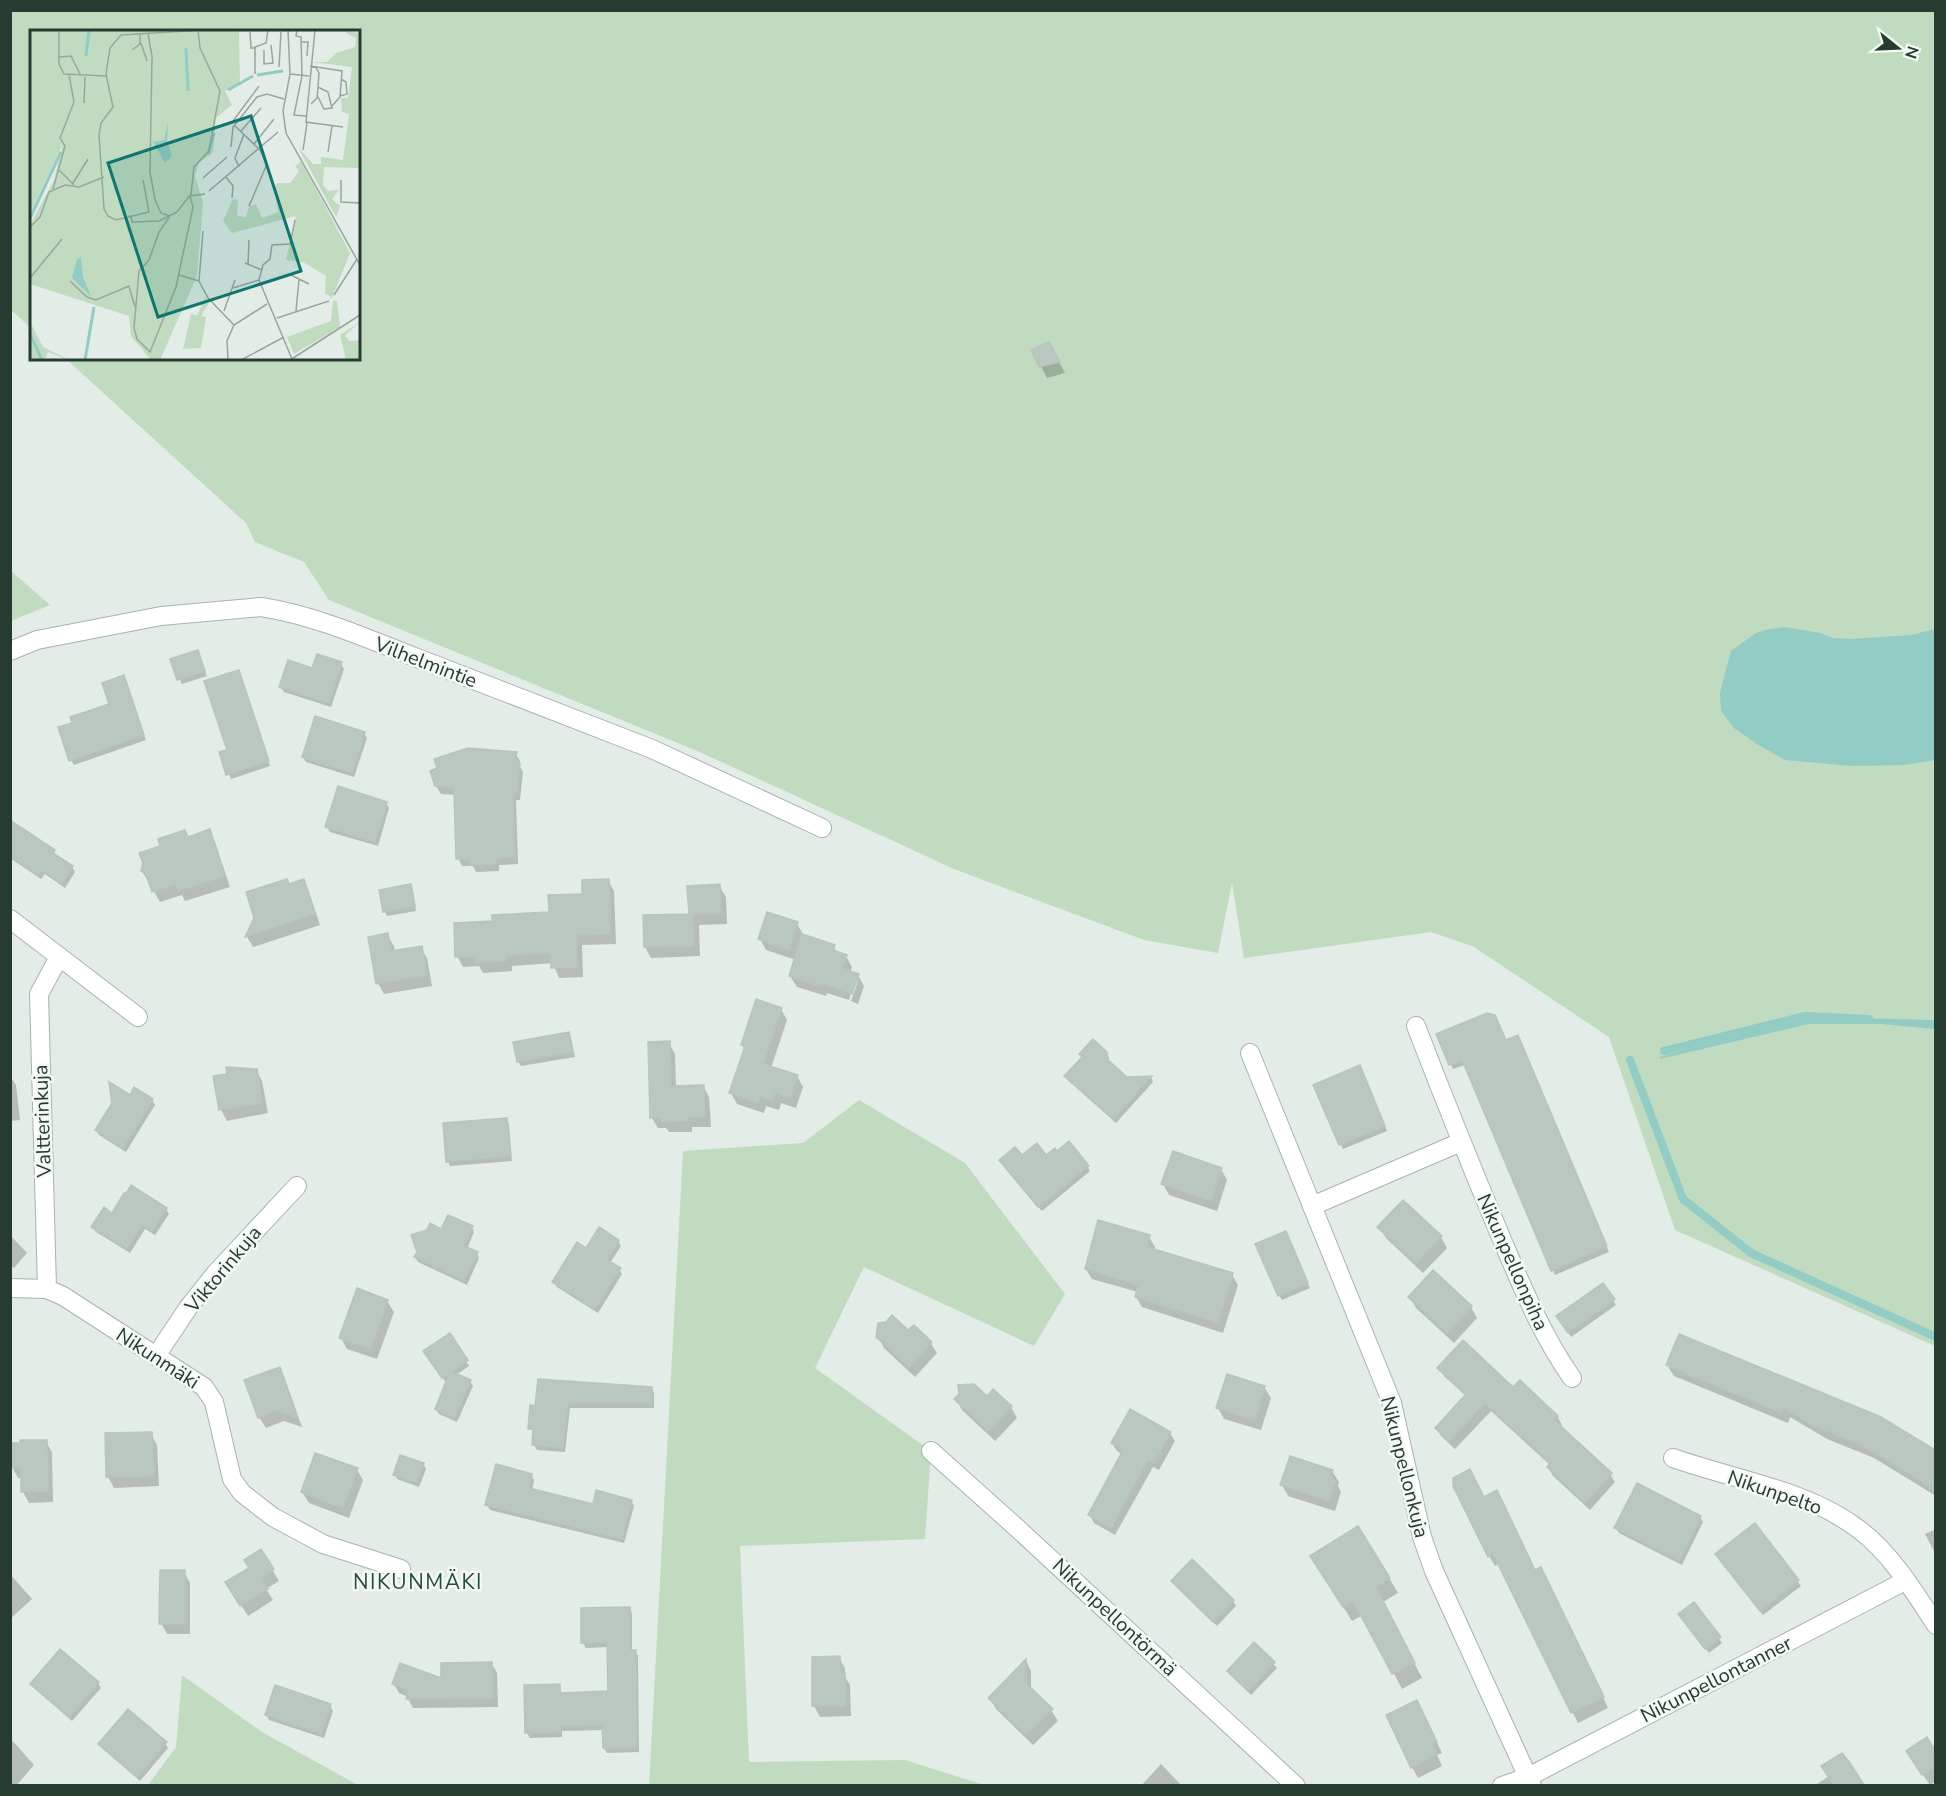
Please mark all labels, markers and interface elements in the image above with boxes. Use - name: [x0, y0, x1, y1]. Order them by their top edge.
- north arrow: [1868, 18, 1928, 78]
- inset map: [30, 30, 360, 360]
- text: N: [1899, 43, 1924, 61]
- street label: Vilhelmintie: [370, 630, 481, 694]
- street label: Valtterinkuja: [27, 1064, 58, 1179]
- street label: Nikunpellonpiha: [1470, 1190, 1555, 1335]
- street label: Viktorinkuja: [178, 1220, 268, 1319]
- street label: Nikunmäki: [111, 1321, 205, 1395]
- street label: Nikunpellonkuja: [1374, 1393, 1435, 1541]
- street label: Nikunpelto: [1724, 1464, 1826, 1521]
- street label: Nikunpellontörmä: [1046, 1552, 1183, 1682]
- district label: NIKUNMÄKI: [353, 1568, 483, 1596]
- street label: Nikunpellontanner: [1636, 1630, 1797, 1729]

